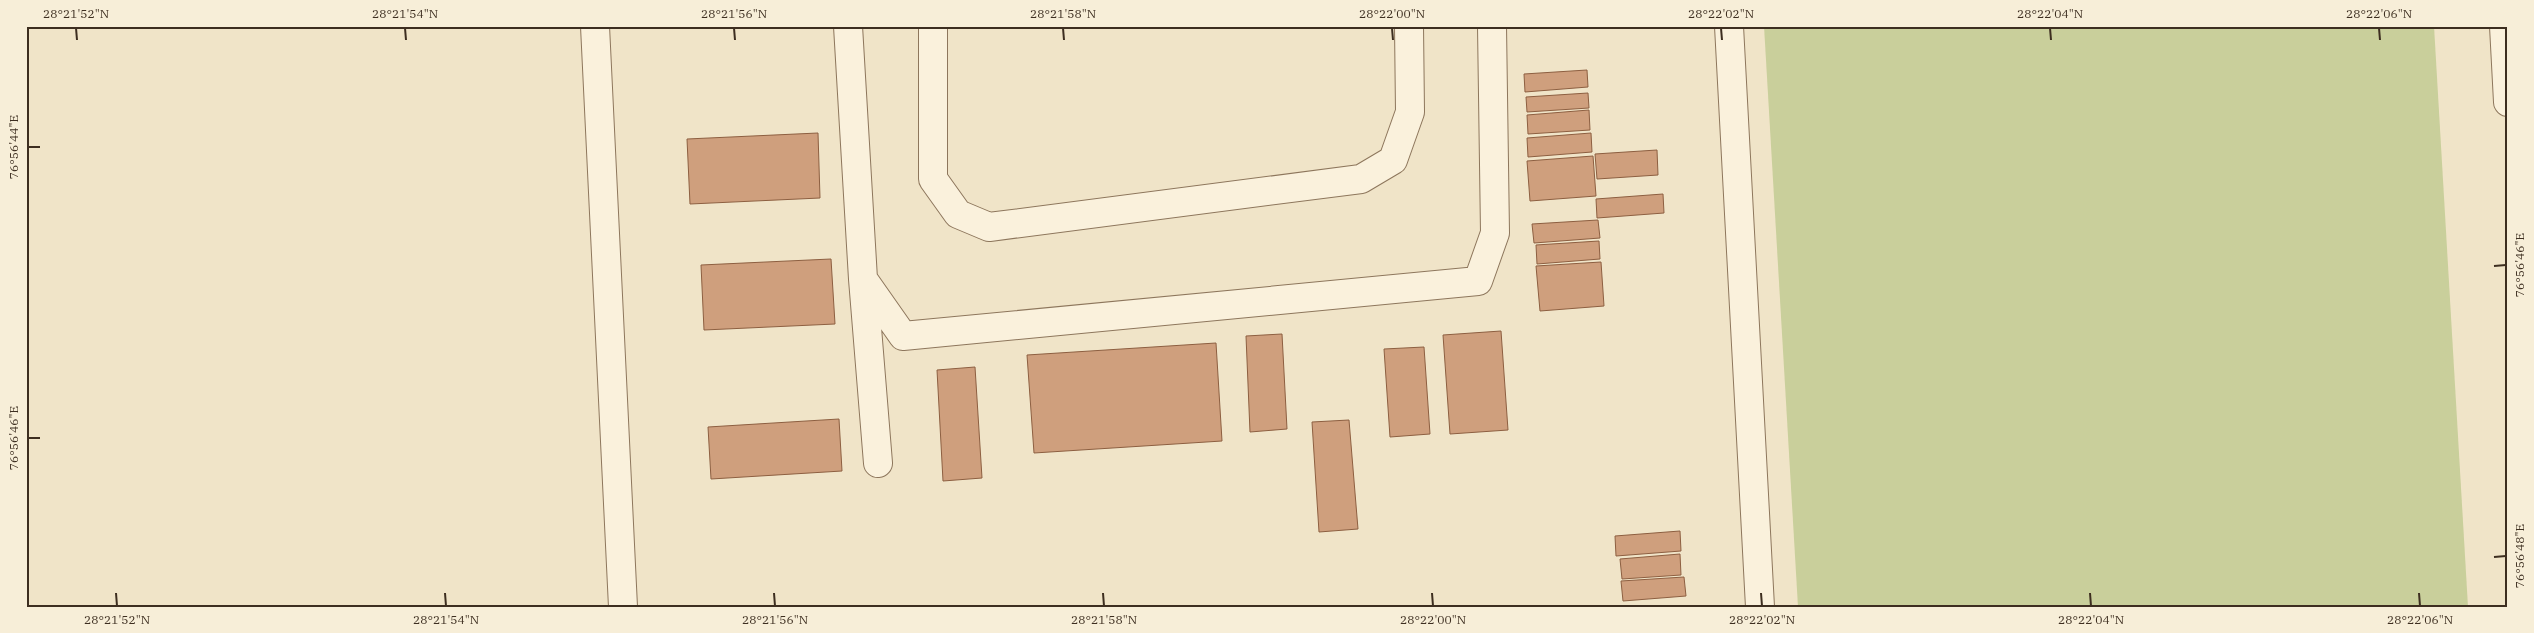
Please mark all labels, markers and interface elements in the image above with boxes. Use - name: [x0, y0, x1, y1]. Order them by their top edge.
- text: 28°21'52"N: [43, 6, 109, 21]
- text: 28°21'54"N: [372, 6, 438, 21]
- text: 28°21'56"N: [701, 6, 767, 21]
- text: 28°21'58"N: [1030, 6, 1096, 21]
- text: 28°22'00"N: [1359, 6, 1425, 21]
- text: 28°22'02"N: [1688, 6, 1754, 21]
- text: 28°22'04"N: [2017, 6, 2083, 21]
- text: 28°22'06"N: [2346, 6, 2412, 21]
- text: 76°56'44"E: [6, 115, 21, 179]
- text: 76°56'46"E: [2512, 233, 2527, 297]
- text: 76°56'46"E: [6, 406, 21, 470]
- text: 76°56'48"E: [2512, 524, 2527, 588]
- text: 28°21'52"N: [84, 612, 150, 627]
- text: 28°21'54"N: [413, 612, 479, 627]
- text: 28°21'56"N: [742, 612, 808, 627]
- text: 28°21'58"N: [1071, 612, 1137, 627]
- text: 28°22'00"N: [1400, 612, 1466, 627]
- text: 28°22'02"N: [1729, 612, 1795, 627]
- text: 28°22'04"N: [2058, 612, 2124, 627]
- text: 28°22'06"N: [2387, 612, 2453, 627]

